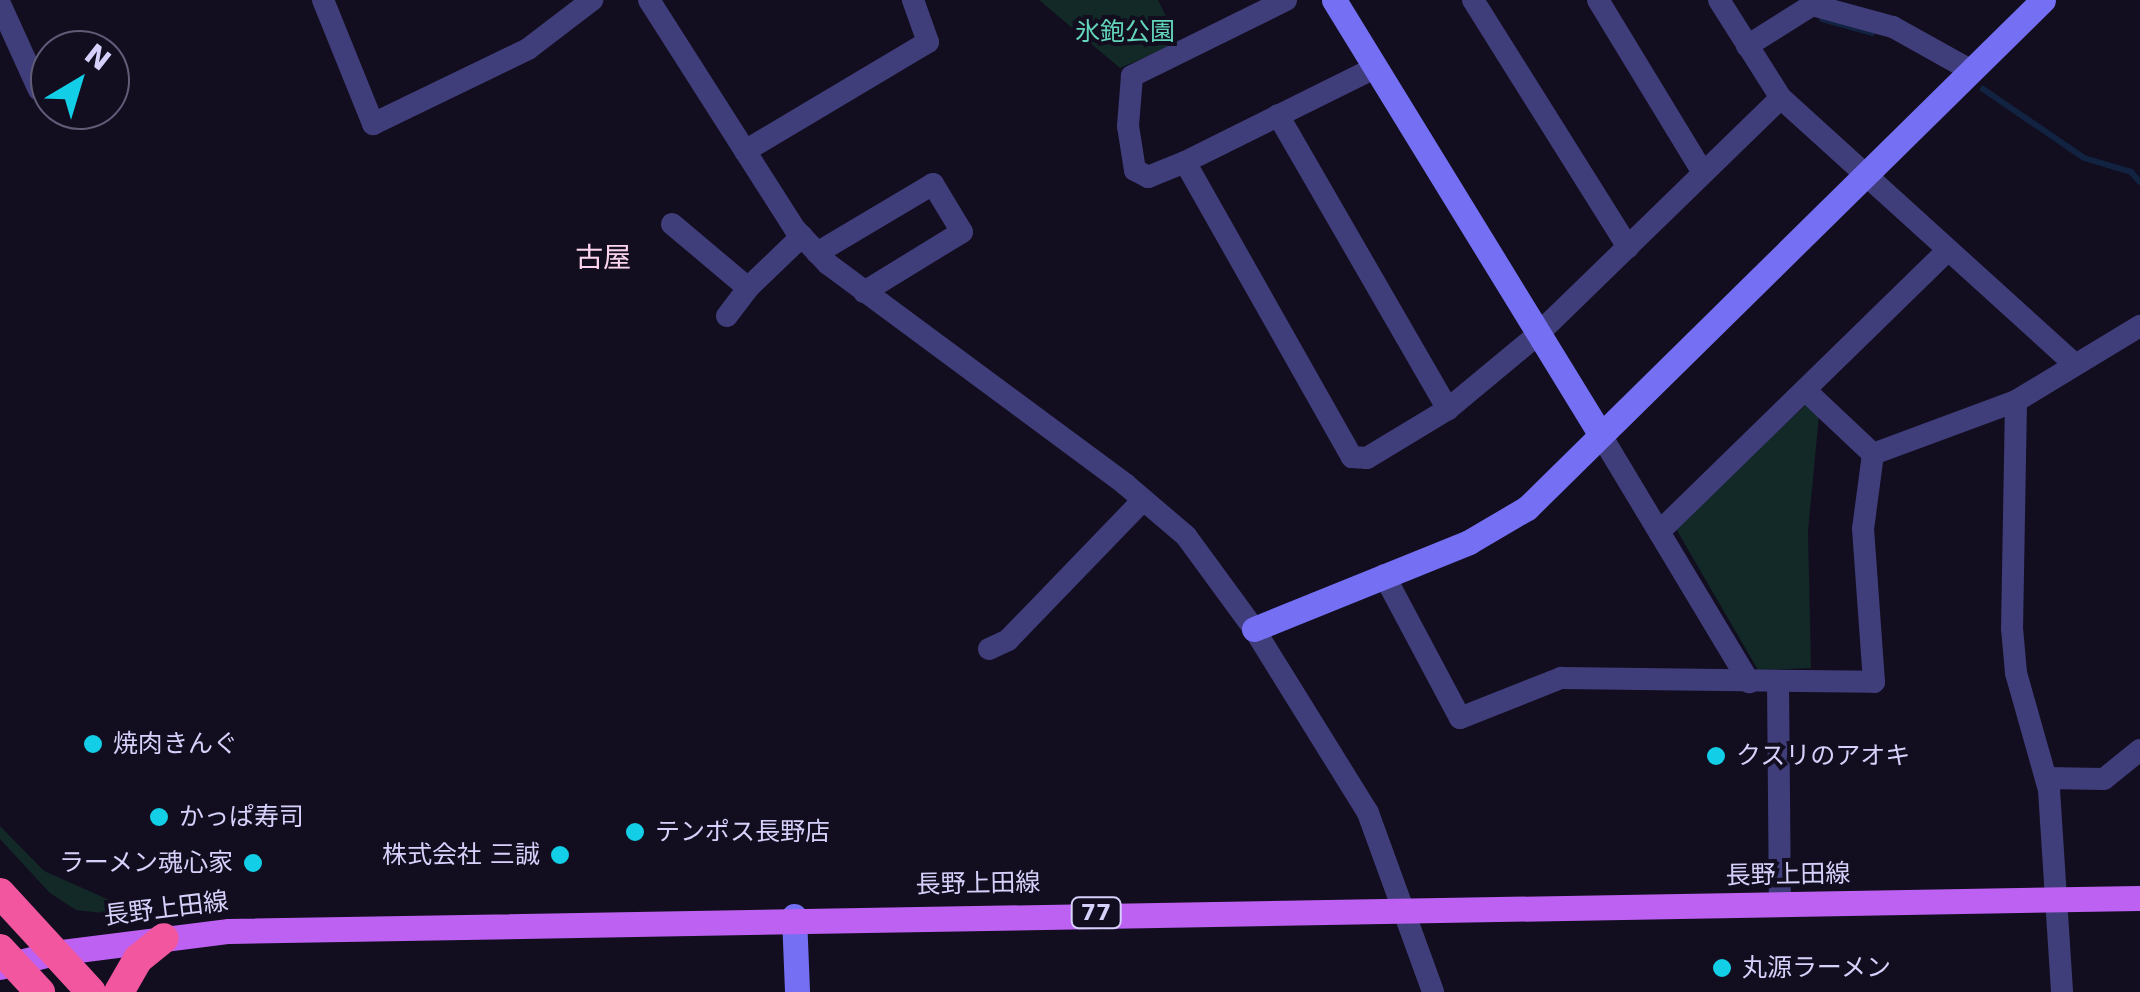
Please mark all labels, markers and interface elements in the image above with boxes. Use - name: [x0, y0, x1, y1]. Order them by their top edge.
- park label: 氷鉋公園: [1075, 17, 1175, 47]
- north arrow: [30, 30, 130, 130]
- text: N: [78, 37, 117, 78]
- district label: 古屋: [575, 241, 631, 275]
- place label: 焼肉きんぐ: [113, 729, 238, 759]
- marker: 焼肉きんぐ: [82, 733, 104, 755]
- place label: クスリのアオキ: [1736, 741, 1911, 771]
- marker: クスリのアオキ: [1705, 745, 1727, 767]
- place label: かっぱ寿司: [179, 802, 304, 832]
- marker: かっぱ寿司: [148, 806, 170, 828]
- place label: テンポス長野店: [655, 817, 830, 847]
- marker: テンポス長野店: [624, 821, 646, 843]
- place label: 株式会社 三誠: [382, 840, 540, 870]
- marker: 株式会社 三誠: [549, 844, 571, 866]
- place label: ラーメン魂心家: [58, 848, 233, 878]
- marker: ラーメン魂心家: [242, 852, 264, 874]
- street label: 長野上田線: [1725, 859, 1851, 891]
- street label: 長野上田線: [915, 868, 1041, 900]
- street label: 長野上田線: [102, 886, 230, 932]
- road number: 77: [1068, 896, 1124, 930]
- place label: 丸源ラーメン: [1742, 953, 1892, 983]
- marker: 丸源ラーメン: [1711, 957, 1733, 979]

